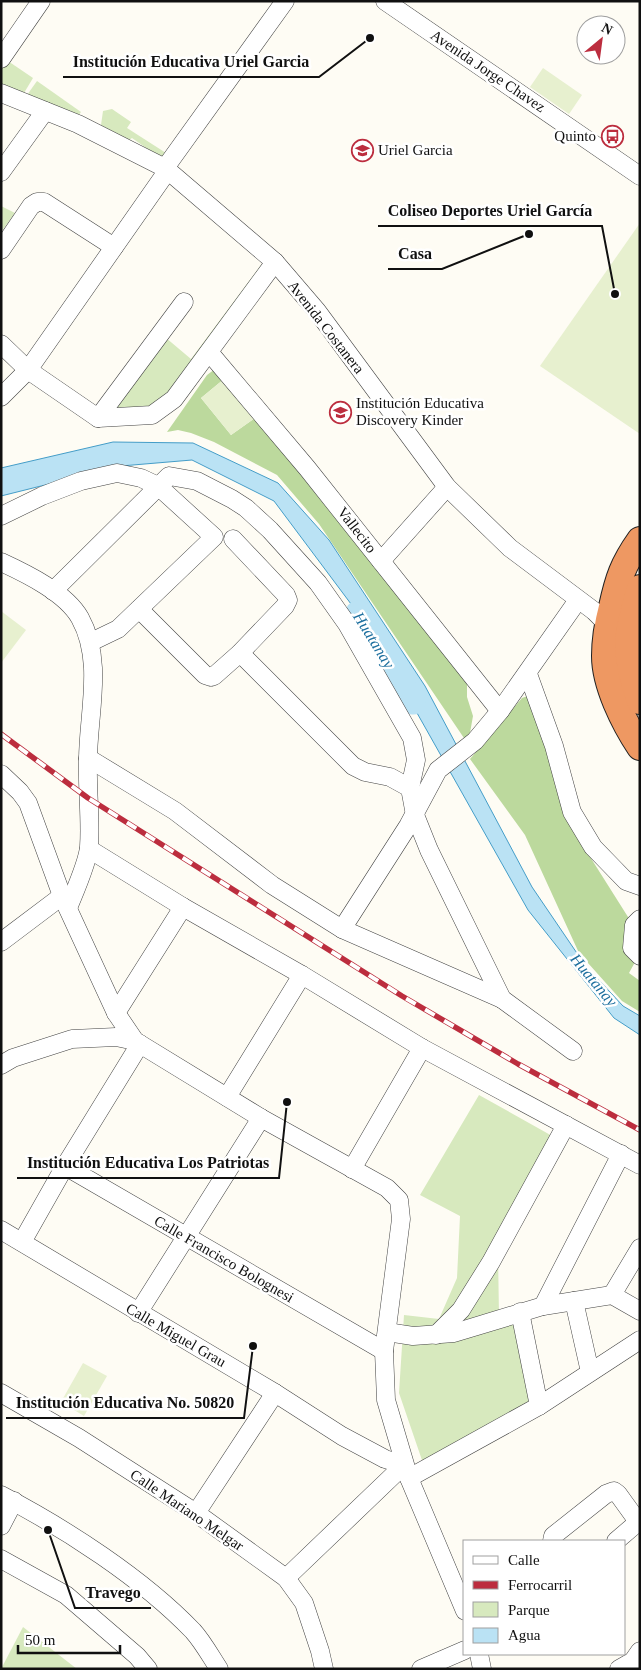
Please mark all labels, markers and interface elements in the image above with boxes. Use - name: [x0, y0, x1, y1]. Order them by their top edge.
- north arrow: [576, 15, 626, 65]
- text: N: [599, 20, 615, 38]
- street label: Avenida Jorge Chavez: [428, 27, 548, 115]
- callout: Institución Educativa Uriel Garcia: [63, 46, 319, 77]
- text: Institución Educativa Uriel Garcia: [73, 53, 309, 70]
- bus stop icon: Quinto: [600, 124, 624, 148]
- place label: Quinto: [554, 128, 596, 144]
- school or university icon: Uriel Garcia: [350, 138, 374, 162]
- place label: Uriel Garcia: [378, 142, 453, 158]
- callout: Coliseo Deportes Uriel García: [378, 195, 602, 226]
- text: Coliseo Deportes Uriel García: [388, 202, 592, 220]
- callout: Casa: [388, 238, 442, 269]
- text: Casa: [398, 245, 432, 262]
- street label: Avenida Costanera: [285, 277, 367, 377]
- place label: Institución Educativa Discovery Kinder: [356, 395, 484, 428]
- school or university icon: Institución Educativa Discovery Kinder: [328, 400, 352, 424]
- street label: Vallecito: [334, 504, 380, 556]
- water label: Huatanay: [349, 608, 398, 673]
- water label: Huatanay: [566, 950, 621, 1011]
- callout: Institución Educativa Los Patriotas: [17, 1147, 279, 1178]
- text: Institución Educativa Los Patriotas: [27, 1154, 269, 1171]
- street label: Calle Francisco Bolognesi: [151, 1212, 297, 1306]
- street label: Calle Miguel Grau: [123, 1300, 229, 1370]
- callout: Institución Educativa No. 50820: [6, 1387, 244, 1418]
- text: Institución Educativa No. 50820: [16, 1394, 234, 1411]
- street label: Calle Mariano Melgar: [127, 1466, 247, 1554]
- legend: [463, 1540, 626, 1655]
- text: Calle: [508, 1552, 540, 1568]
- callout: Travego: [75, 1577, 151, 1608]
- text: Ferrocarril: [508, 1577, 572, 1593]
- text: Travego: [85, 1584, 141, 1602]
- text: Parque: [508, 1602, 550, 1618]
- scale bar: [18, 1622, 120, 1654]
- text: Agua: [508, 1627, 541, 1643]
- text: 50 m: [25, 1632, 56, 1648]

